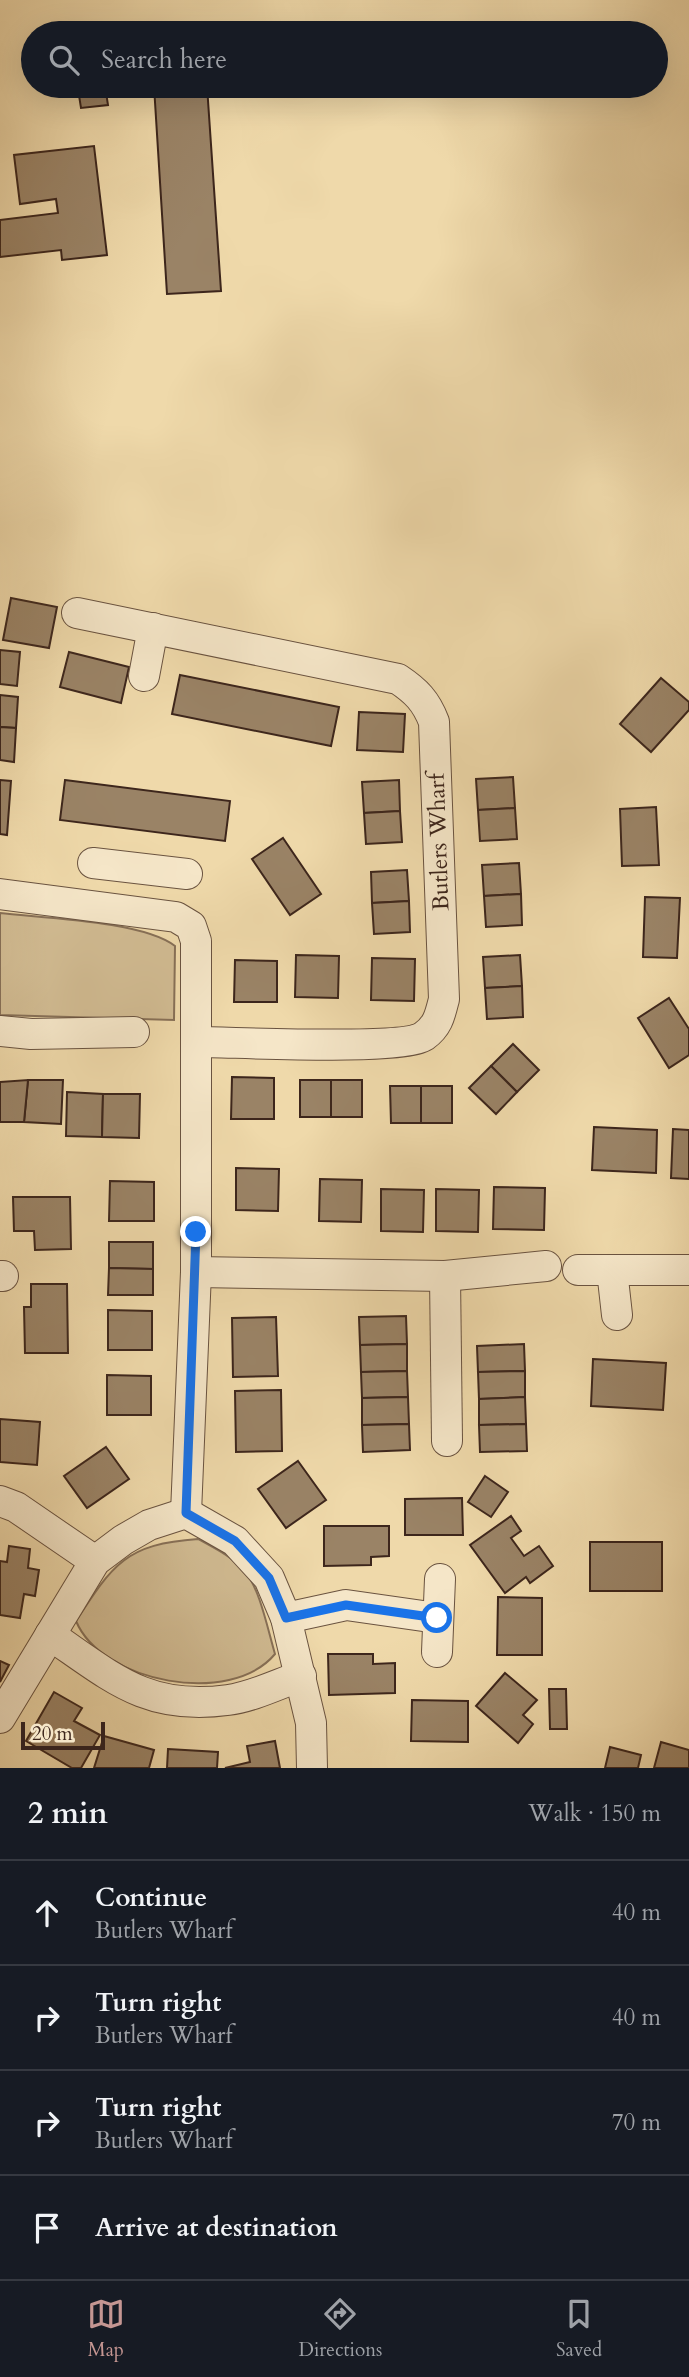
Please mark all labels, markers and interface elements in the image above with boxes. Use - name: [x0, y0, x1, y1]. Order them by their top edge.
- search box: [21, 21, 668, 98]
- icon: search: [45, 41, 83, 79]
- text: Search here: [101, 42, 227, 77]
- street label: Butlers Wharf: [420, 769, 456, 911]
- route end: [180, 1216, 211, 1247]
- route start: [421, 1602, 452, 1633]
- scale bar: [21, 1719, 105, 1751]
- text: 20 m: [32, 1721, 73, 1747]
- text: 2 min: [28, 1793, 108, 1834]
- text: Walk · 150 m: [528, 1798, 661, 1829]
- text: Continue: [95, 1880, 207, 1915]
- icon: ahead: [28, 1894, 66, 1932]
- text: 40 m: [612, 1897, 661, 1928]
- text: Butlers Wharf: [95, 1915, 232, 1946]
- text: Turn right: [95, 1985, 222, 2020]
- icon: right: [28, 1999, 66, 2037]
- text: 40 m: [612, 2002, 661, 2033]
- text: Butlers Wharf: [95, 2020, 232, 2051]
- text: Turn right: [95, 2090, 222, 2125]
- icon: right: [28, 2104, 66, 2142]
- text: 70 m: [612, 2107, 661, 2138]
- text: Butlers Wharf: [95, 2125, 232, 2156]
- icon: arrive: [28, 2209, 66, 2247]
- text: Arrive at destination: [95, 2210, 338, 2245]
- tab: Map: [87, 2295, 125, 2363]
- tab: Directions: [299, 2295, 382, 2363]
- tab: Saved: [556, 2295, 602, 2363]

